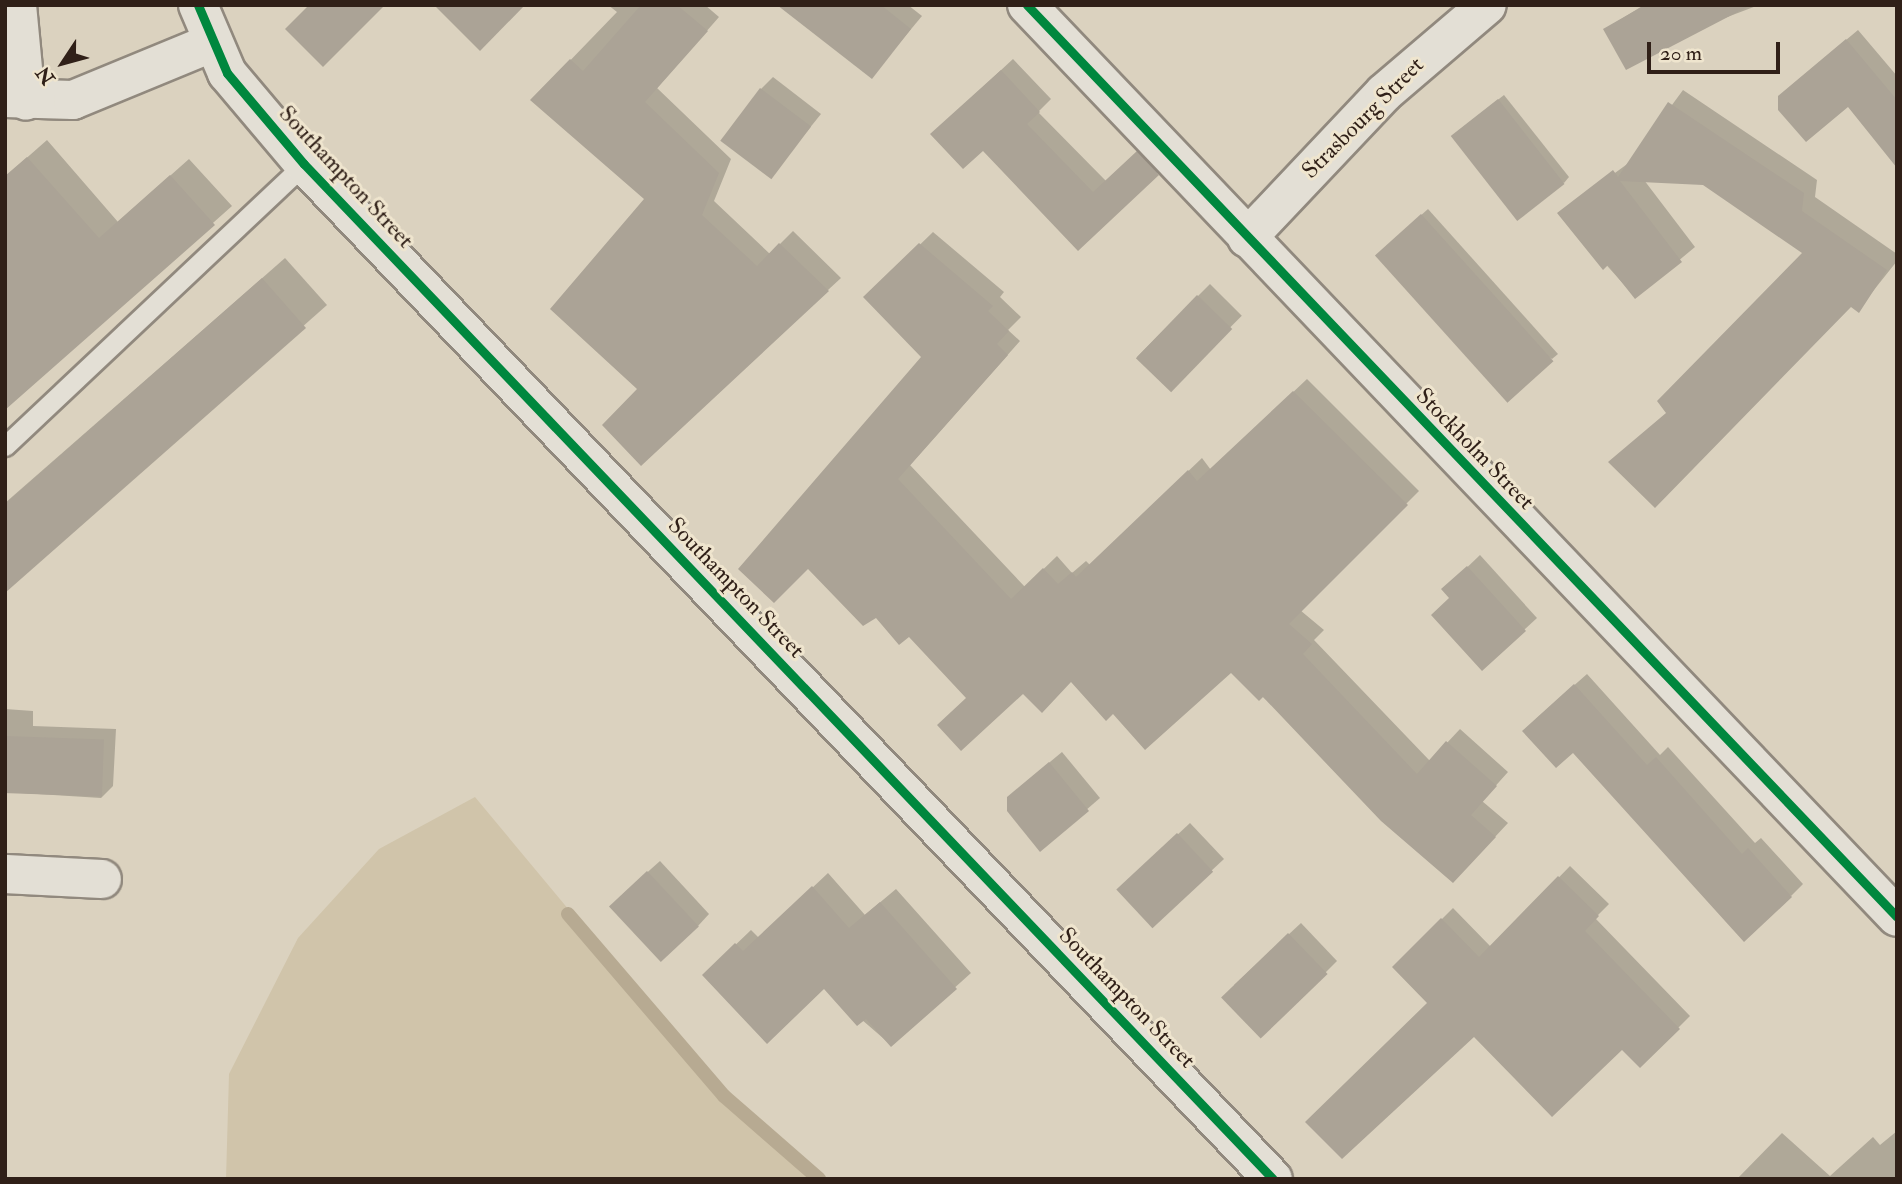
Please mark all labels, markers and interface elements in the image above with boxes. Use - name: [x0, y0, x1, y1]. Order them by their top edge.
- north arrow: [28, 28, 98, 98]
- scale bar: [1650, 28, 1783, 72]
- text: 20 m: [1660, 40, 1702, 67]
- street label: Strasbourg Street: [1296, 51, 1430, 185]
- text: N: [31, 61, 61, 89]
- street label: Southampton Street: [273, 100, 419, 254]
- street label: Stockholm Street: [1410, 382, 1540, 516]
- street label: Southampton Street: [662, 512, 810, 664]
- street label: Southampton Street: [1053, 922, 1201, 1074]

